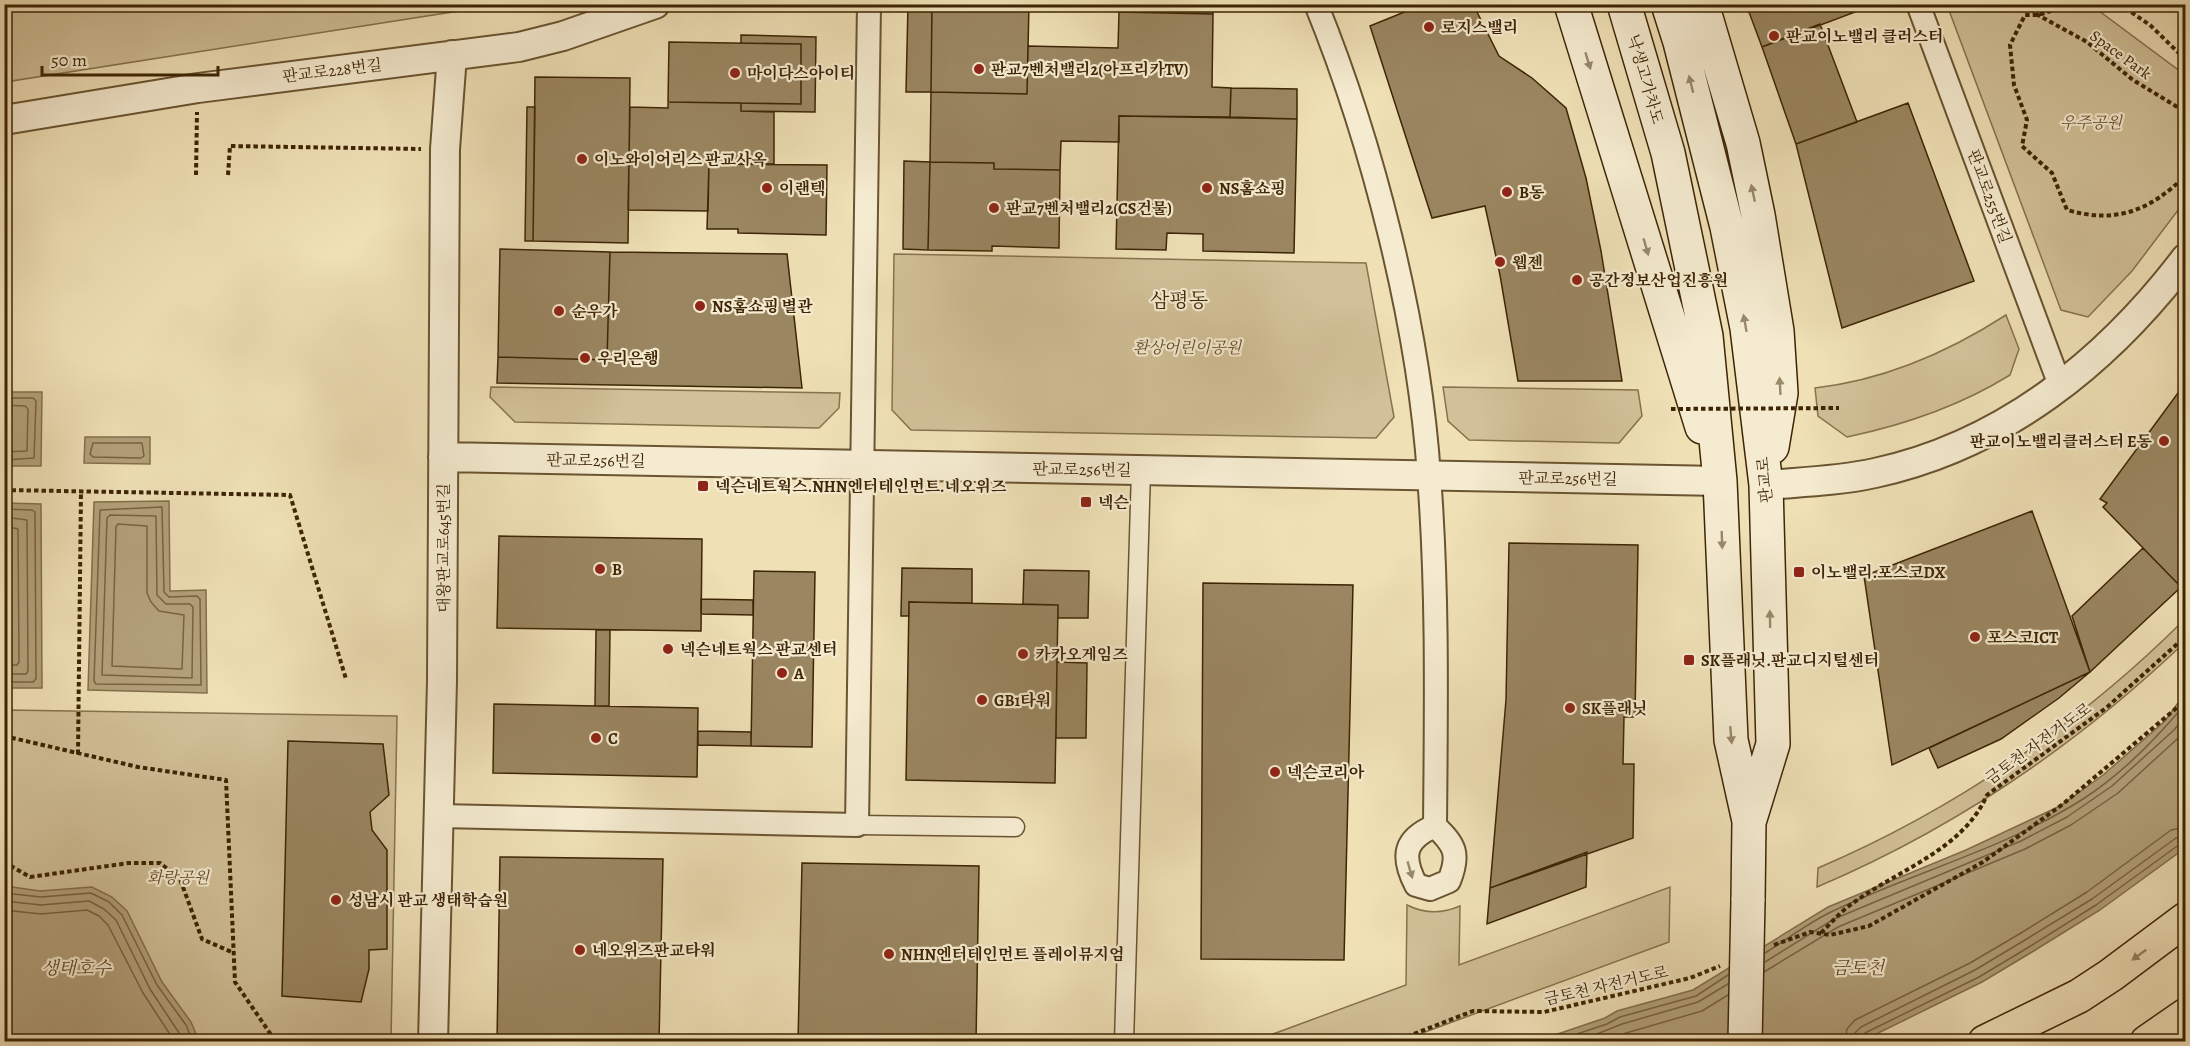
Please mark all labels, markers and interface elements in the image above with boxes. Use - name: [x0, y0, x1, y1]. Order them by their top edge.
- place label: 로지스밸리: [1441, 17, 1518, 39]
- marker: 로지스밸리: [1422, 20, 1436, 34]
- street label: Space Park: [2085, 25, 2156, 85]
- place label: 판교이노밸리 클러스터: [1786, 26, 1943, 48]
- marker: 판교이노밸리 클러스터: [1767, 29, 1781, 43]
- street label: 낙생고가차도: [1622, 32, 1669, 127]
- scale bar: [42, 39, 218, 77]
- text: 50 m: [51, 48, 87, 72]
- one-way arrow: [1584, 52, 1593, 70]
- street label: 판교로228번길: [281, 54, 383, 88]
- place label: 판교7벤처밸리2(아프리카TV): [991, 59, 1188, 81]
- marker: 판교7벤처밸리2(아프리카TV): [972, 62, 986, 76]
- place label: 마이다스아이티: [747, 63, 855, 85]
- marker: 마이다스아이티: [728, 66, 742, 80]
- one-way arrow: [1686, 75, 1695, 93]
- park label: 우주공원: [2060, 112, 2123, 134]
- street label: 판교로255번길: [1962, 146, 2016, 246]
- place label: 이노와이어리스 판교사옥: [594, 149, 767, 171]
- marker: 이노와이어리스 판교사옥: [575, 152, 589, 166]
- place label: 이랜텍: [779, 178, 825, 200]
- place label: NS홈쇼핑: [1219, 178, 1286, 200]
- marker: 이랜텍: [760, 181, 774, 195]
- marker: NS홈쇼핑: [1200, 181, 1214, 195]
- place label: B동: [1519, 182, 1545, 204]
- one-way arrow: [1748, 183, 1758, 202]
- marker: B동: [1500, 185, 1514, 199]
- place label: 판교7벤처밸리2(CS건물): [1006, 198, 1172, 220]
- marker: 판교7벤처밸리2(CS건물): [987, 201, 1001, 215]
- one-way arrow: [1642, 238, 1651, 256]
- place label: 웹젠: [1512, 252, 1543, 274]
- marker: 웹젠: [1493, 255, 1507, 269]
- place label: 공간정보산업진흥원: [1589, 270, 1728, 292]
- marker: 공간정보산업진흥원: [1570, 273, 1584, 287]
- district label: 삼평동: [1150, 287, 1208, 314]
- place label: NS홈쇼핑 별관: [712, 296, 813, 318]
- marker: NS홈쇼핑 별관: [693, 299, 707, 313]
- place label: 순우가: [571, 301, 618, 323]
- marker: 순우가: [552, 304, 566, 318]
- one-way arrow: [1740, 313, 1749, 332]
- park label: 환상어린이공원: [1133, 337, 1243, 359]
- place label: 우리은행: [597, 348, 659, 370]
- marker: 우리은행: [578, 351, 592, 365]
- one-way arrow: [1776, 376, 1785, 395]
- place label: 판교이노밸리클러스터 E동: [1970, 431, 2153, 453]
- marker: 판교이노밸리클러스터 E동: [2157, 434, 2171, 448]
- street label: 판교로256번길: [546, 449, 646, 473]
- street label: 판교로: [1752, 455, 1778, 504]
- street label: 판교로256번길: [1032, 458, 1132, 482]
- street label: 판교로256번길: [1518, 467, 1618, 491]
- place label: 넥슨네트웍스.NHN엔터테인먼트.네오위즈: [715, 476, 1007, 498]
- marker: 넥슨네트웍스.NHN엔터테인먼트.네오위즈: [696, 479, 710, 493]
- street label: 대왕판교로645번길: [433, 483, 455, 613]
- place label: 넥슨: [1098, 492, 1129, 514]
- marker: 넥슨: [1079, 495, 1093, 509]
- one-way arrow: [1718, 530, 1727, 549]
- place label: B: [612, 559, 622, 581]
- marker: B: [593, 562, 607, 576]
- place label: 이노밸리.포스코DX: [1811, 562, 1945, 584]
- marker: 이노밸리.포스코DX: [1792, 565, 1806, 579]
- one-way arrow: [1765, 609, 1775, 628]
- place label: 포스코ICT: [1987, 627, 2058, 649]
- marker: 포스코ICT: [1968, 630, 1982, 644]
- place label: 넥슨네트웍스 판교센터: [680, 639, 837, 661]
- marker: 넥슨네트웍스 판교센터: [661, 642, 675, 656]
- place label: 카카오게임즈: [1035, 644, 1128, 666]
- marker: 카카오게임즈: [1016, 647, 1030, 661]
- place label: SK플래닛.판교디지털센터: [1701, 650, 1879, 672]
- marker: SK플래닛.판교디지털센터: [1682, 653, 1696, 667]
- place label: A: [793, 663, 805, 685]
- marker: A: [775, 666, 789, 680]
- place label: GB1타워: [994, 690, 1051, 712]
- marker: GB1타워: [975, 693, 989, 707]
- street label: 금토천 자전거도로: [1981, 697, 2097, 790]
- place label: SK플래닛: [1582, 698, 1648, 720]
- marker: SK플래닛: [1563, 701, 1577, 715]
- one-way arrow: [1726, 725, 1736, 744]
- place label: C: [608, 728, 618, 750]
- marker: C: [589, 731, 603, 745]
- place label: 넥슨코리아: [1287, 762, 1365, 784]
- marker: 넥슨코리아: [1268, 765, 1282, 779]
- one-way arrow: [1406, 861, 1415, 879]
- park label: 화랑공원: [147, 867, 210, 889]
- place label: 성남시 판교 생태학습원: [348, 890, 508, 912]
- marker: 성남시 판교 생태학습원: [329, 893, 343, 907]
- place label: 네오위즈판교타워: [592, 940, 716, 962]
- marker: 네오위즈판교타워: [573, 943, 587, 957]
- place label: NHN엔터테인먼트 플레이뮤지엄: [901, 944, 1125, 966]
- marker: NHN엔터테인먼트 플레이뮤지엄: [882, 947, 896, 961]
- one-way arrow: [2132, 948, 2147, 960]
- water label: 생태호수: [41, 956, 112, 980]
- water label: 금토천: [1832, 956, 1886, 980]
- street label: 금토천 자전거도로: [1542, 961, 1671, 1011]

